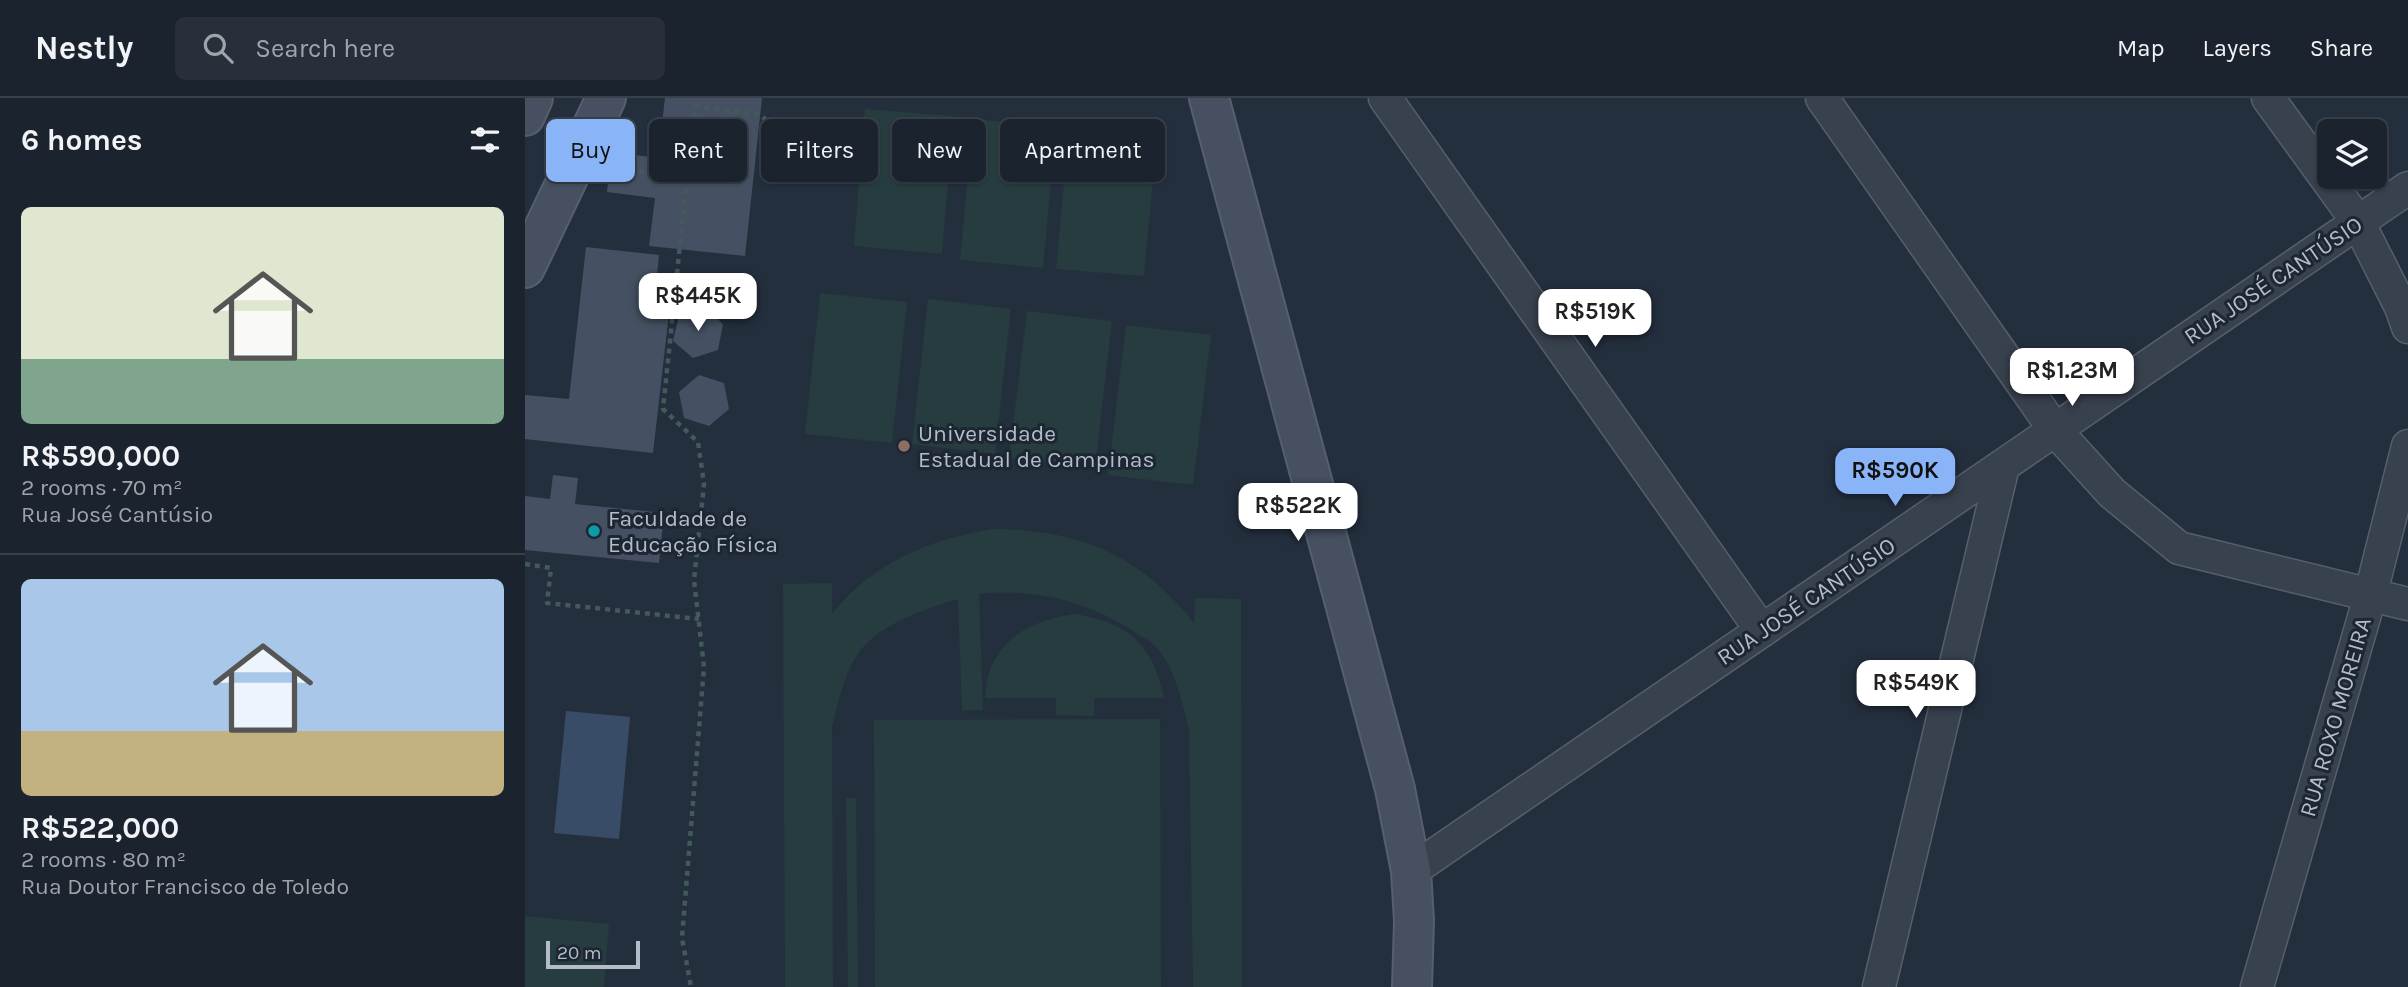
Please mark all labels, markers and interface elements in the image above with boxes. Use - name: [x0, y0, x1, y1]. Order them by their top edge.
- search box: [175, 17, 665, 80]
- text: Nestly: [35, 29, 133, 67]
- icon: search: [199, 29, 237, 67]
- text: Search here: [255, 33, 395, 64]
- text: Map: [2117, 34, 2165, 62]
- text: Layers: [2203, 34, 2272, 62]
- text: Share: [2310, 34, 2373, 62]
- chip: Buy: [546, 119, 635, 182]
- chip: Rent: [649, 119, 747, 182]
- chip: Filters: [761, 119, 878, 182]
- chip: New: [892, 119, 986, 182]
- chip: Apartment: [1000, 119, 1165, 182]
- map controls: [2317, 119, 2387, 189]
- button: layers: [2317, 119, 2387, 189]
- icon: filters: [466, 121, 504, 159]
- text: 6 homes: [21, 122, 143, 158]
- street label: RUA JOSÉ CANTÚSIO: [2179, 211, 2367, 350]
- icon: home: [200, 253, 326, 379]
- pin: R$445K: [641, 274, 755, 333]
- text: R$445K: [655, 282, 741, 309]
- pin: R$519K: [1538, 289, 1652, 349]
- text: R$519K: [1554, 298, 1636, 325]
- pin: R$1.23M: [2007, 348, 2137, 408]
- text: R$1.23M: [2026, 357, 2118, 384]
- place label: Universidade Estadual de Campinas: [918, 420, 1155, 473]
- text: R$590,000: [21, 438, 180, 474]
- marker: Universidade Estadual de Campinas: [896, 438, 912, 454]
- pin: R$590K: [1838, 448, 1952, 508]
- text: R$590K: [1851, 457, 1939, 484]
- text: 2 rooms · 70 m²: [21, 474, 183, 501]
- pin: R$522K: [1241, 484, 1355, 543]
- text: R$522K: [1255, 492, 1341, 519]
- text: Rua José Cantúsio: [21, 501, 213, 528]
- place label: Faculdade de Educação Física: [608, 505, 778, 558]
- marker: Faculdade de Educação Física: [586, 523, 602, 539]
- street label: RUA JOSÉ CANTÚSIO: [1712, 532, 1900, 671]
- street label: RUA ROXO MOREIRA: [2294, 614, 2377, 820]
- icon: home: [200, 625, 326, 751]
- pin: R$549K: [1859, 660, 1973, 720]
- text: R$549K: [1873, 669, 1959, 696]
- text: R$522,000: [21, 810, 179, 846]
- text: 2 rooms · 80 m²: [21, 846, 186, 873]
- text: Rua Doutor Francisco de Toledo: [21, 873, 349, 900]
- scale bar: [546, 938, 641, 970]
- text: 20 m: [557, 942, 602, 964]

